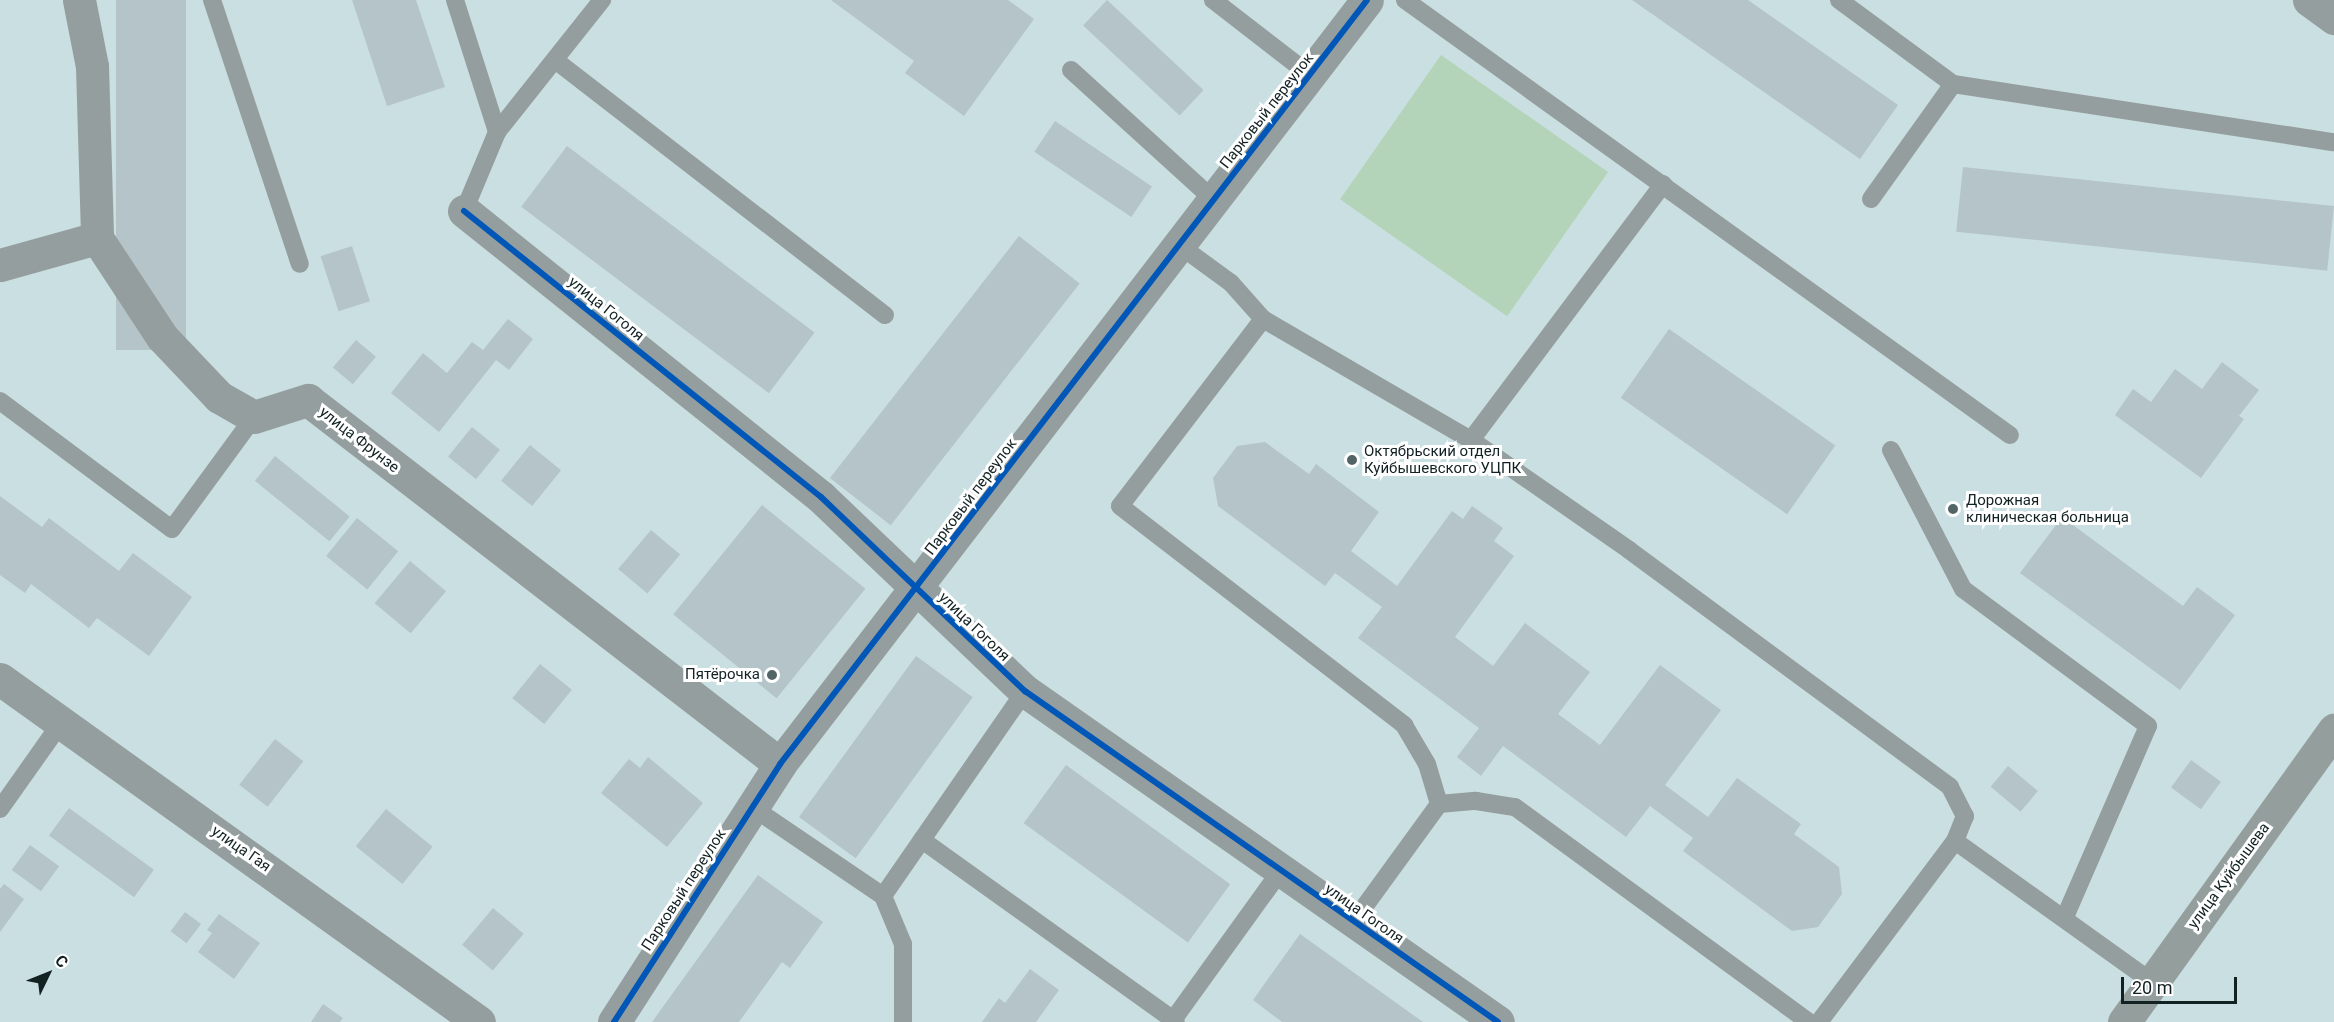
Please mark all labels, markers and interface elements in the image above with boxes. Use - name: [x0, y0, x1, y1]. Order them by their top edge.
- street label: Парковый переулок: [1216, 50, 1318, 172]
- street label: улица Гоголя: [565, 273, 647, 345]
- street label: улица Фрунзе: [316, 403, 402, 477]
- street label: Парковый переулок: [921, 435, 1021, 559]
- place label: Октябрьский отдел Куйбышевского УЦПК: [1364, 442, 1521, 477]
- marker: Октябрьский отдел Куйбышевского УЦПК: [1345, 453, 1359, 467]
- place label: Дорожная клиническая больница: [1966, 491, 2129, 526]
- marker: Дорожная клиническая больница: [1944, 500, 1962, 518]
- street label: улица Гоголя: [935, 589, 1013, 665]
- place label: Пятёрочка: [685, 666, 760, 684]
- marker: Пятёрочка: [765, 668, 779, 682]
- street label: улица Куйбышева: [2184, 819, 2274, 933]
- street label: улица Гая: [208, 822, 274, 876]
- street label: Парковый переулок: [638, 826, 730, 954]
- street label: улица Гоголя: [1321, 880, 1407, 948]
- north arrow: [18, 944, 78, 1004]
- text: С: [51, 951, 72, 972]
- scale bar: [2124, 965, 2240, 1003]
- text: 20 m: [2132, 977, 2172, 998]

